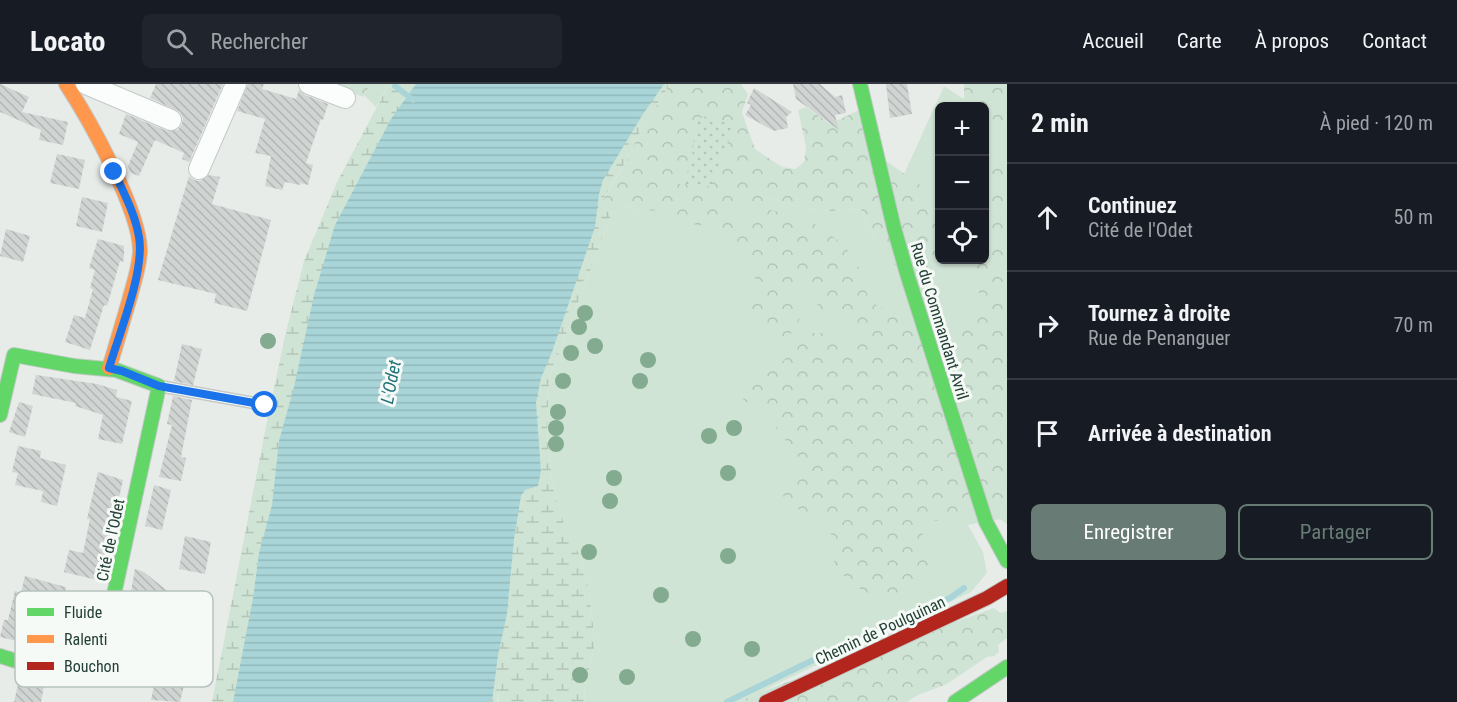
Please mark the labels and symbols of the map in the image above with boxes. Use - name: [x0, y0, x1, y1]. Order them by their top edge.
- route end: [100, 158, 126, 184]
- street label: Rue du Commandant Avril: [907, 240, 972, 402]
- water label: L'Odet: [376, 358, 405, 405]
- route start: [251, 391, 277, 417]
- street label: Cité de l'Odet: [92, 497, 129, 583]
- legend: [15, 591, 213, 687]
- street label: Chemin de Poulguinan: [812, 592, 948, 669]
- text: Fluide: [64, 603, 102, 622]
- text: Ralenti: [64, 630, 107, 649]
- text: Bouchon: [64, 657, 119, 676]

